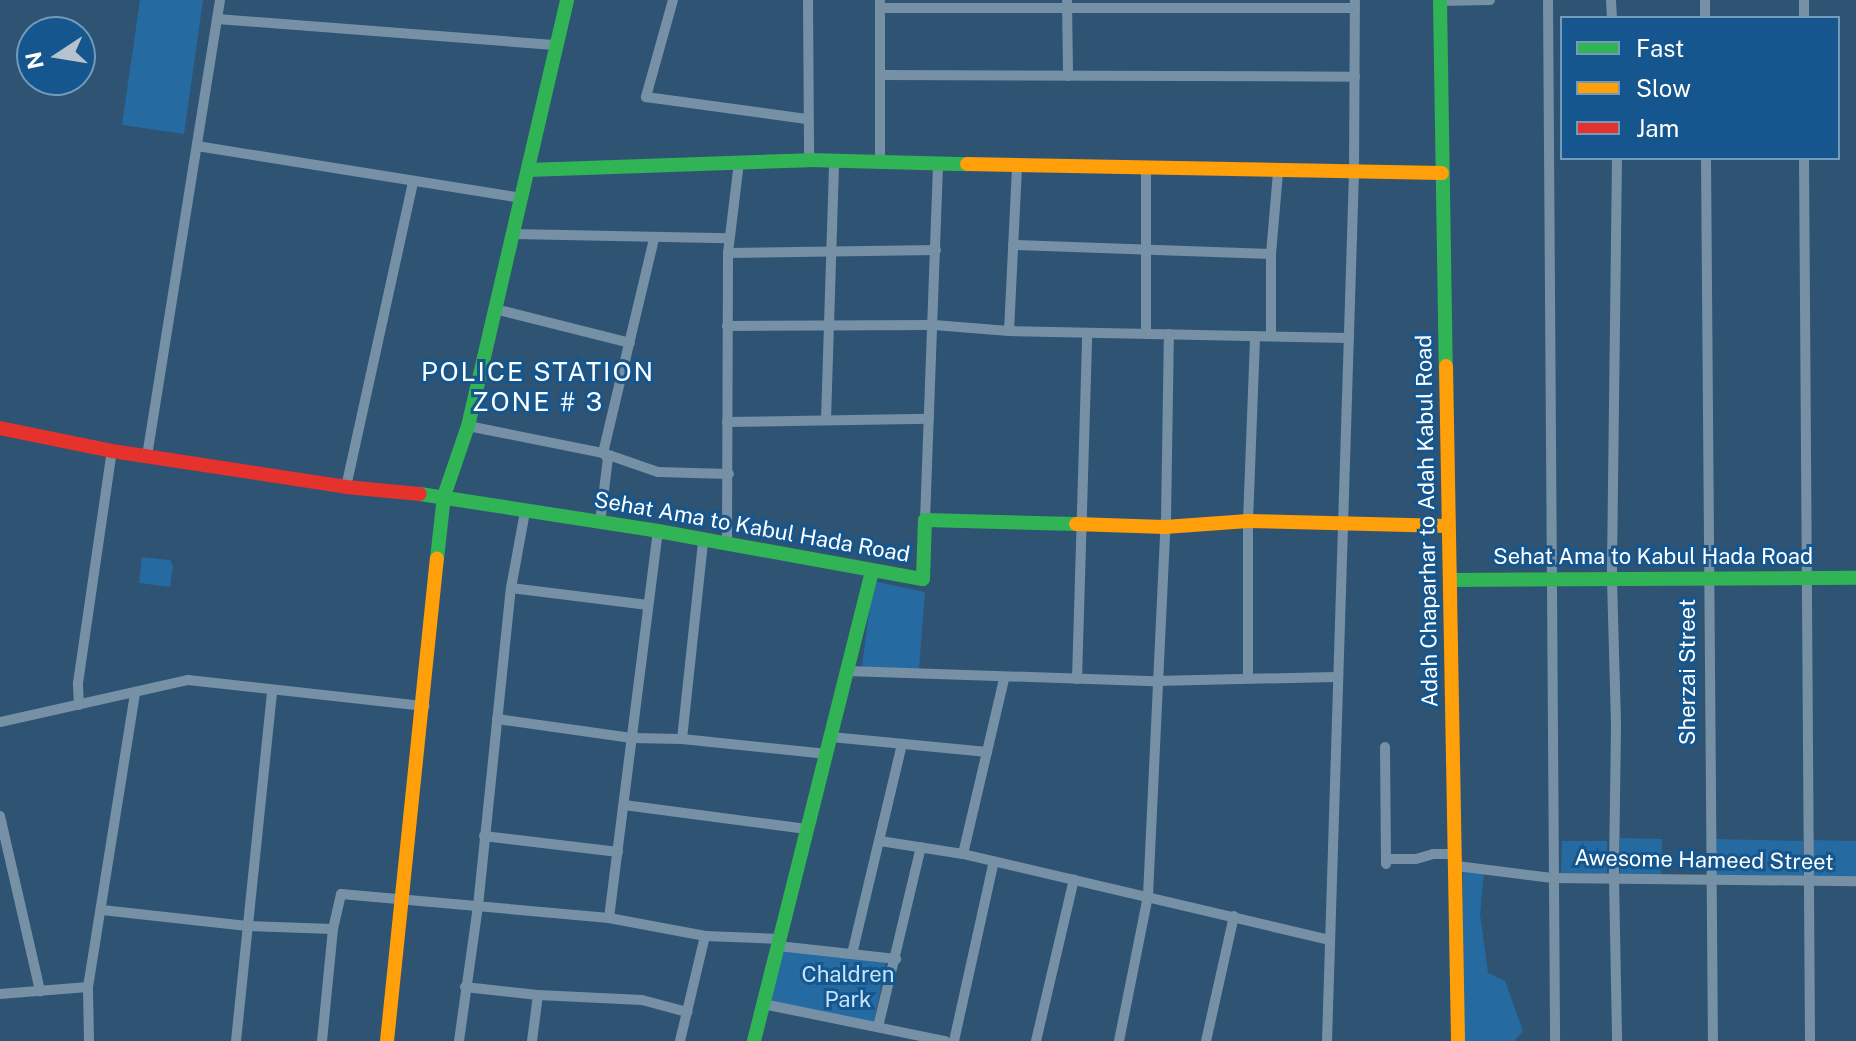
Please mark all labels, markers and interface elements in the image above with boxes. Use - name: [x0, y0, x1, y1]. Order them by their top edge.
- north arrow: [16, 16, 96, 96]
- legend: [1560, 16, 1840, 160]
- text: Fast: [1636, 34, 1684, 62]
- text: N: [20, 49, 49, 72]
- text: Slow: [1636, 74, 1691, 102]
- text: Jam: [1636, 114, 1679, 142]
- street label: Adah Chaparhar to Adah Kabul Road: [1411, 334, 1443, 708]
- district label: POLICE STATION ZONE # 3: [421, 356, 655, 418]
- street label: Sehat Ama to Kabul Hada Road: [592, 486, 912, 568]
- street label: Sehat Ama to Kabul Hada Road: [1493, 544, 1813, 570]
- street label: Sherzai Street: [1675, 599, 1701, 745]
- street label: Awesome Hameed Street: [1574, 845, 1834, 875]
- park label: Chaldren Park: [802, 961, 894, 1012]

